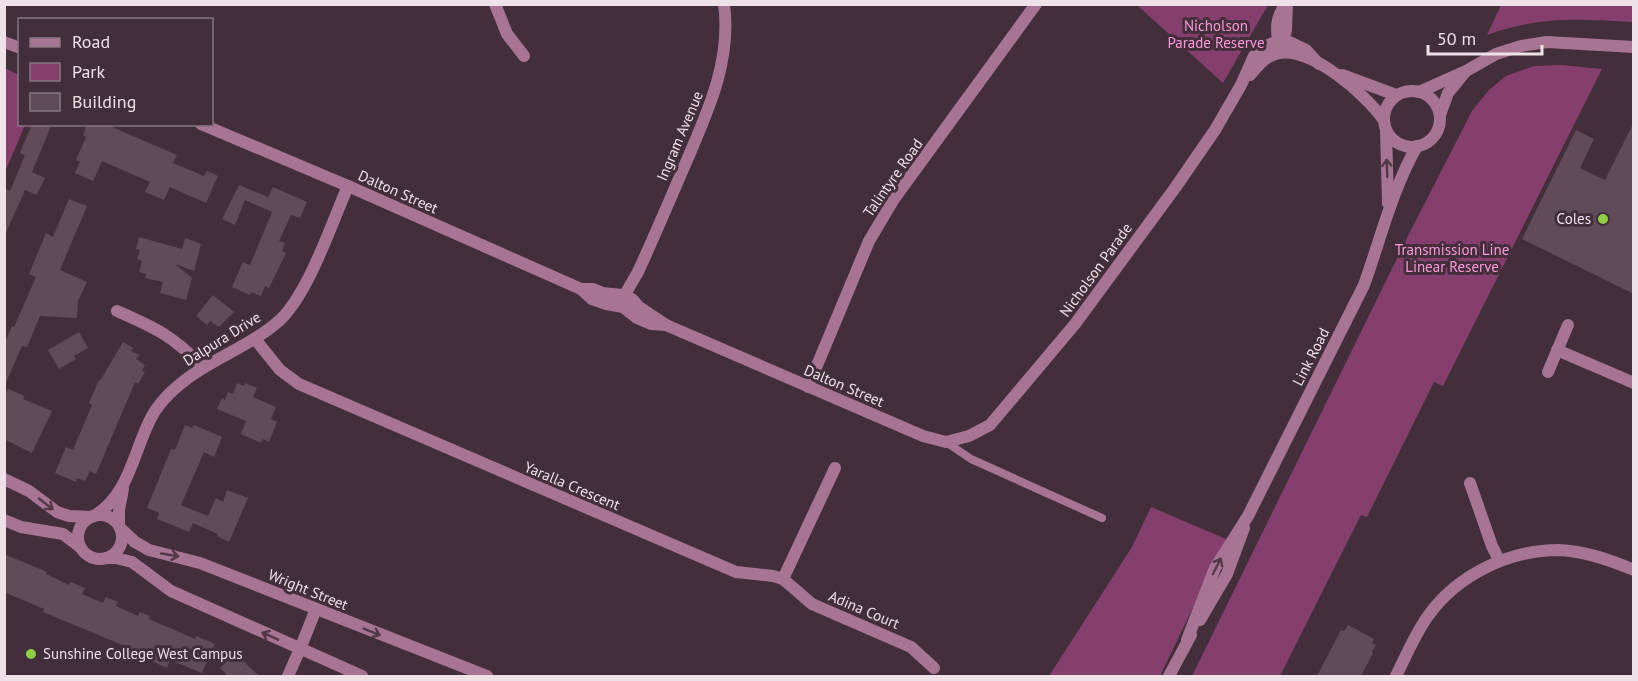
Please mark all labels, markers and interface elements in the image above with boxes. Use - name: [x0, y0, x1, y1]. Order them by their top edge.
- park label: Nicholson Parade Reserve: [1167, 16, 1265, 52]
- legend: [18, 18, 213, 126]
- scale bar: [1428, 18, 1542, 56]
- text: 50 m: [1437, 27, 1476, 50]
- text: Road: [72, 30, 110, 53]
- text: Park: [72, 60, 105, 83]
- street label: Ingram Avenue: [652, 88, 707, 184]
- text: Building: [72, 90, 136, 113]
- street label: Talintyre Road: [859, 135, 927, 221]
- one-way arrow: [1381, 159, 1392, 179]
- street label: Dalton Street: [355, 166, 441, 218]
- place label: Coles: [1557, 209, 1591, 228]
- marker: Coles: [1596, 212, 1610, 226]
- street label: Nicholson Parade: [1055, 219, 1136, 320]
- park label: Transmission Line Linear Reserve: [1395, 240, 1509, 276]
- street label: Dalpura Drive: [179, 307, 264, 370]
- street label: Link Road: [1288, 325, 1333, 389]
- street label: Dalton Street: [801, 360, 887, 411]
- street label: Yaralla Crescent: [521, 457, 623, 514]
- one-way arrow: [38, 497, 54, 510]
- one-way arrow: [160, 550, 180, 561]
- one-way arrow: [1212, 558, 1223, 576]
- street label: Wright Street: [265, 565, 351, 614]
- street label: Adina Court: [826, 586, 903, 633]
- one-way arrow: [362, 627, 381, 638]
- one-way arrow: [262, 629, 280, 641]
- place label: Sunshine College West Campus: [43, 644, 243, 663]
- marker: Sunshine College West Campus: [24, 647, 38, 661]

